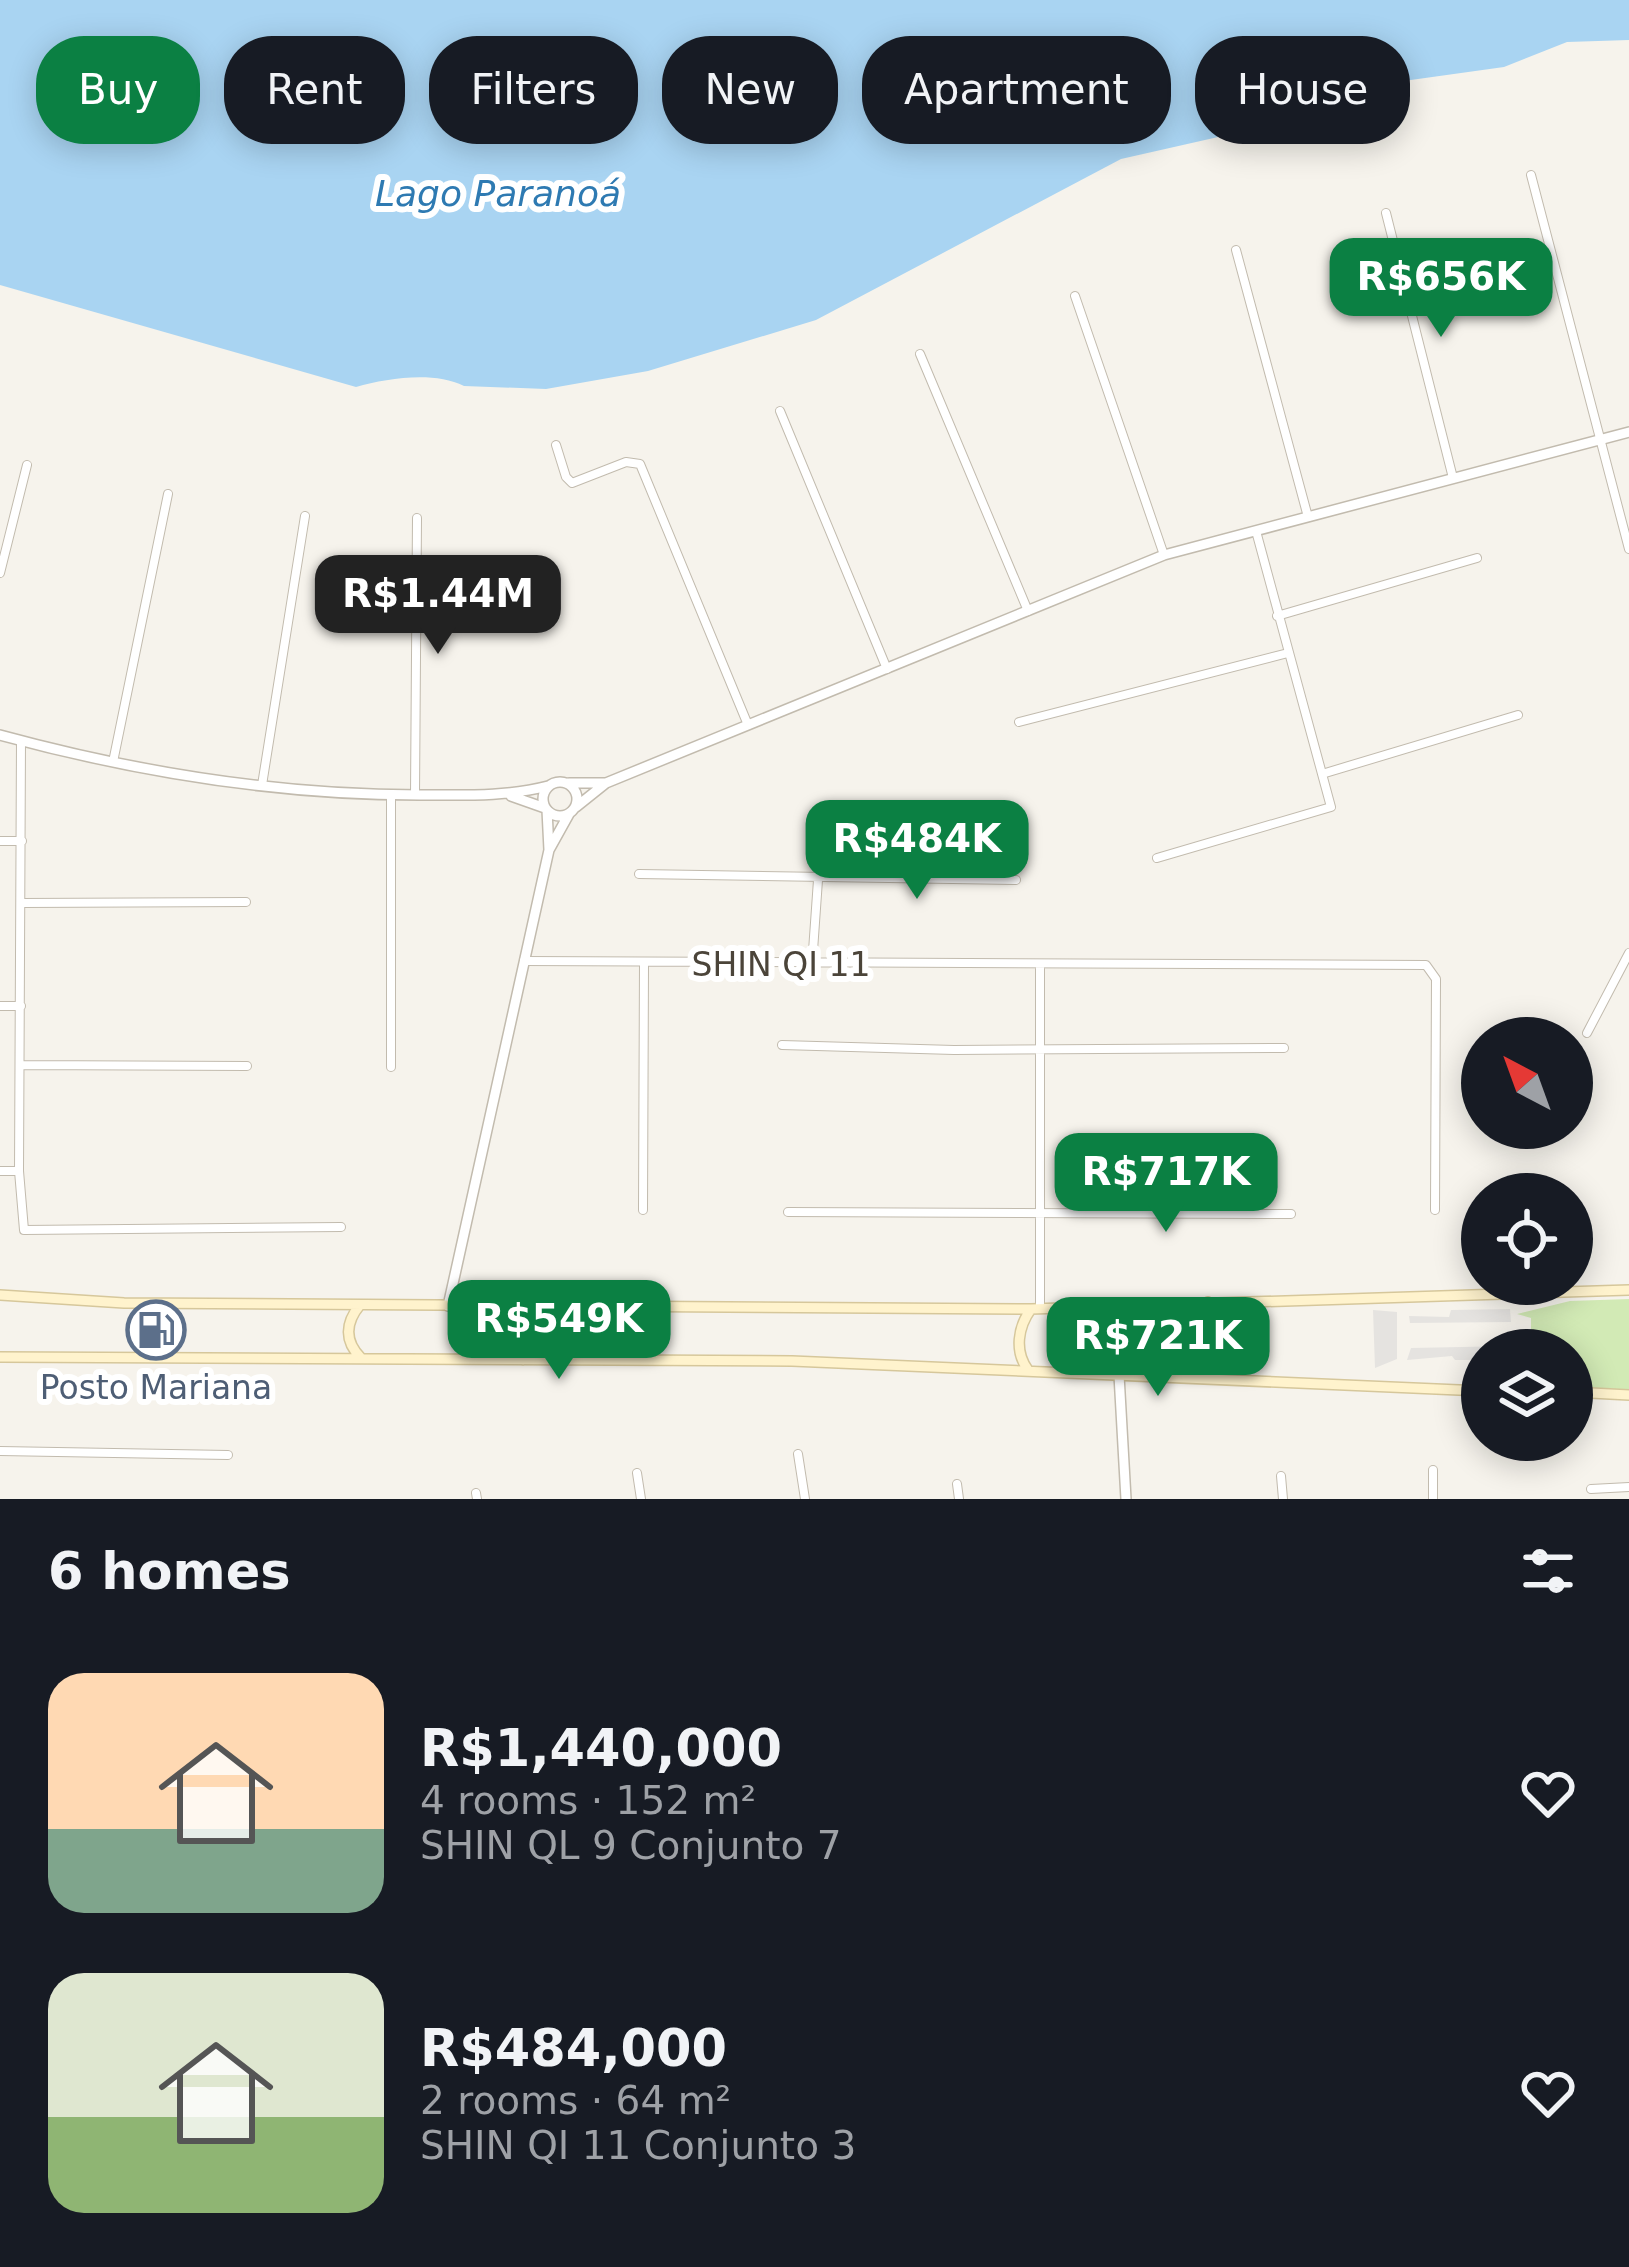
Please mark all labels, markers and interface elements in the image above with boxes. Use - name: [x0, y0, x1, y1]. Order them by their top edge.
- chip: Buy: [36, 36, 200, 144]
- chip: Rent: [224, 36, 405, 144]
- chip: Filters: [429, 36, 638, 144]
- chip: New: [662, 36, 838, 144]
- chip: Apartment: [862, 36, 1171, 144]
- chip: House: [1195, 36, 1410, 144]
- water label: Lago Paranoá: [375, 173, 621, 214]
- pin: R$656K: [1343, 238, 1539, 340]
- text: R$656K: [1357, 254, 1525, 299]
- pin: R$1.44M: [327, 555, 549, 657]
- text: R$1.44M: [342, 571, 534, 616]
- pin: R$484K: [819, 800, 1015, 902]
- text: R$484K: [833, 816, 1001, 861]
- street label: SHIN QI 11: [692, 945, 870, 984]
- north arrow: [1461, 1017, 1593, 1149]
- map controls: [1461, 1017, 1593, 1461]
- pin: R$717K: [1068, 1133, 1264, 1235]
- text: R$717K: [1082, 1149, 1250, 1194]
- button: locate: [1461, 1173, 1593, 1305]
- pin: R$549K: [461, 1280, 657, 1382]
- text: R$549K: [475, 1296, 643, 1341]
- pin: R$721K: [1060, 1297, 1256, 1399]
- fuel station icon: Posto Mariana: [125, 1299, 187, 1361]
- text: R$721K: [1074, 1313, 1242, 1358]
- button: layers: [1461, 1329, 1593, 1461]
- place label: Posto Mariana: [40, 1368, 272, 1407]
- icon: filters: [1515, 1538, 1581, 1604]
- text: 6 homes: [48, 1542, 291, 1601]
- text: R$1,440,000: [420, 1719, 782, 1778]
- icon: home: [144, 1721, 288, 1865]
- icon: heart: [1515, 1760, 1581, 1826]
- text: 4 rooms · 152 m²: [420, 1778, 756, 1823]
- text: SHIN QL 9 Conjunto 7: [420, 1823, 842, 1868]
- text: R$484,000: [420, 2019, 727, 2078]
- icon: home: [144, 2021, 288, 2165]
- icon: heart: [1515, 2060, 1581, 2126]
- text: 2 rooms · 64 m²: [420, 2078, 731, 2123]
- text: SHIN QI 11 Conjunto 3: [420, 2123, 856, 2168]

